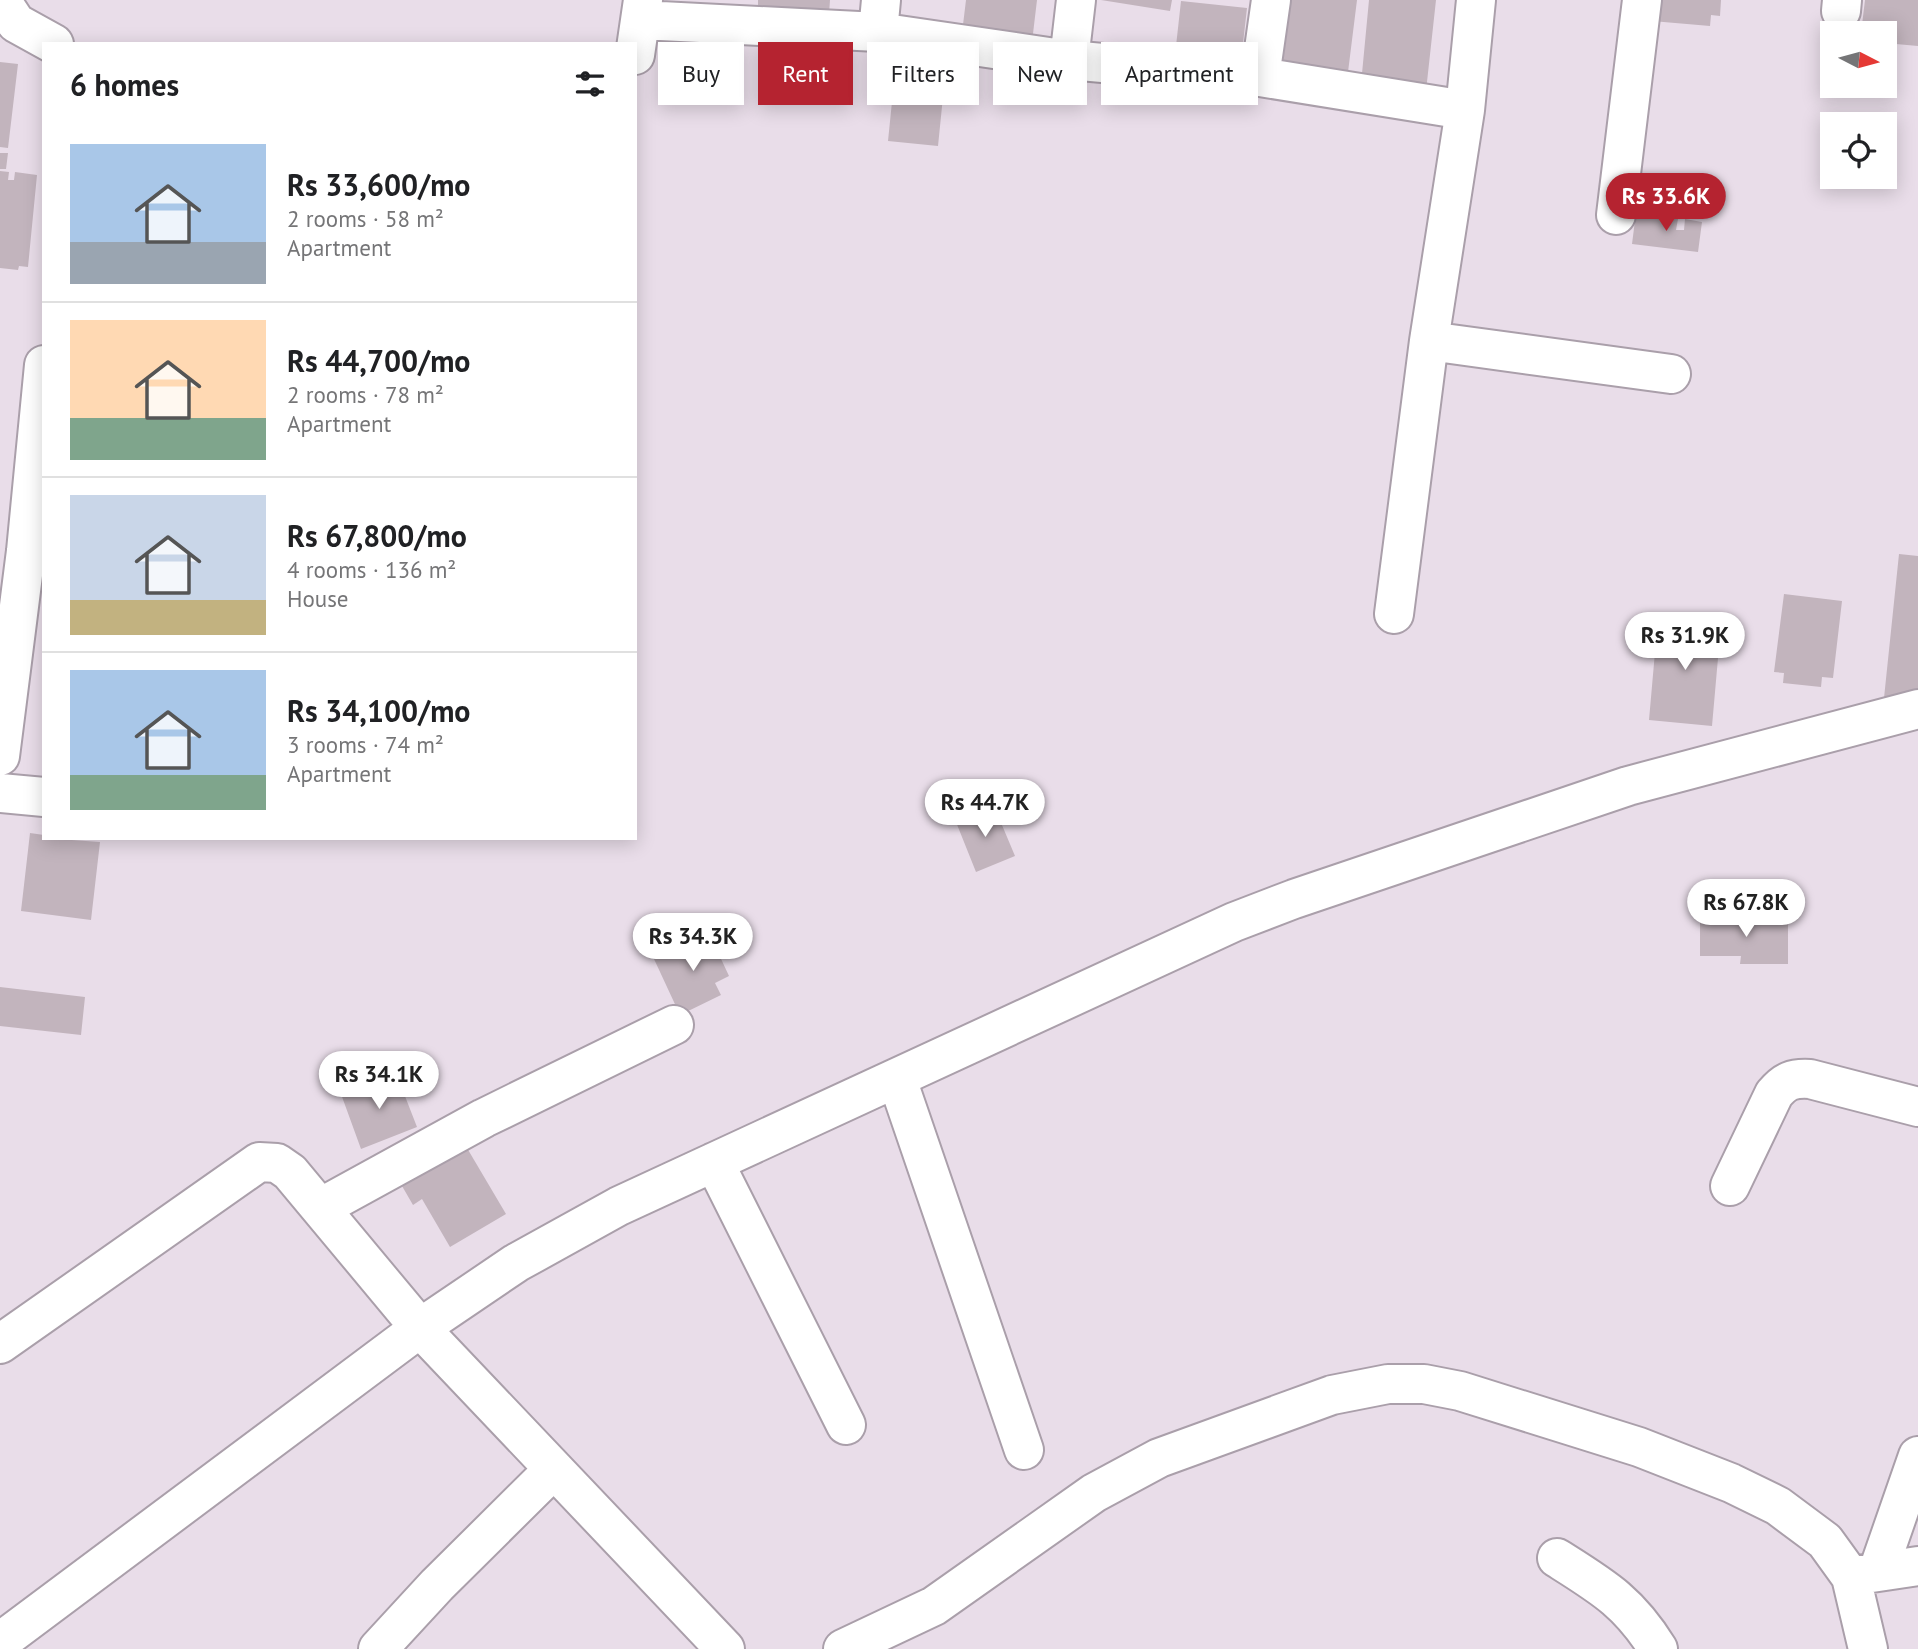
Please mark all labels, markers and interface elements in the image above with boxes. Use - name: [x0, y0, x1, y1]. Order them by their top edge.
- north arrow: [1820, 21, 1897, 98]
- map controls: [1820, 21, 1897, 189]
- chip: Buy: [658, 42, 744, 105]
- chip: Rent: [758, 42, 853, 105]
- chip: Filters: [867, 42, 979, 105]
- chip: New: [993, 42, 1087, 105]
- chip: Apartment: [1101, 42, 1258, 105]
- text: 6 homes: [70, 65, 179, 104]
- icon: filters: [571, 65, 609, 103]
- button: locate: [1820, 112, 1897, 189]
- text: Rs 33,600/mo: [287, 165, 470, 204]
- icon: home: [126, 172, 210, 256]
- pin: Rs 33.6K: [1594, 174, 1738, 233]
- text: Rs 33.6K: [1622, 181, 1710, 210]
- text: 2 rooms · 58 m²: [287, 204, 444, 233]
- text: Apartment: [287, 233, 391, 262]
- text: Rs 44,700/mo: [287, 341, 470, 380]
- icon: home: [126, 348, 210, 432]
- text: 2 rooms · 78 m²: [287, 380, 444, 409]
- text: Apartment: [287, 409, 391, 438]
- text: Rs 67,800/mo: [287, 516, 467, 555]
- icon: home: [126, 523, 210, 607]
- text: 4 rooms · 136 m²: [287, 555, 456, 584]
- text: House: [287, 584, 349, 613]
- pin: Rs 31.9K: [1613, 612, 1757, 672]
- text: Rs 31.9K: [1641, 620, 1729, 649]
- text: Rs 34,100/mo: [287, 691, 470, 730]
- icon: home: [126, 698, 210, 782]
- text: 3 rooms · 74 m²: [287, 730, 444, 759]
- text: Apartment: [287, 759, 391, 788]
- pin: Rs 44.7K: [913, 780, 1057, 839]
- text: Rs 44.7K: [941, 787, 1029, 816]
- pin: Rs 67.8K: [1674, 880, 1818, 939]
- text: Rs 67.8K: [1703, 887, 1789, 916]
- pin: Rs 34.3K: [621, 914, 765, 973]
- text: Rs 34.3K: [649, 921, 737, 950]
- pin: Rs 34.1K: [307, 1052, 451, 1111]
- text: Rs 34.1K: [335, 1059, 423, 1088]

